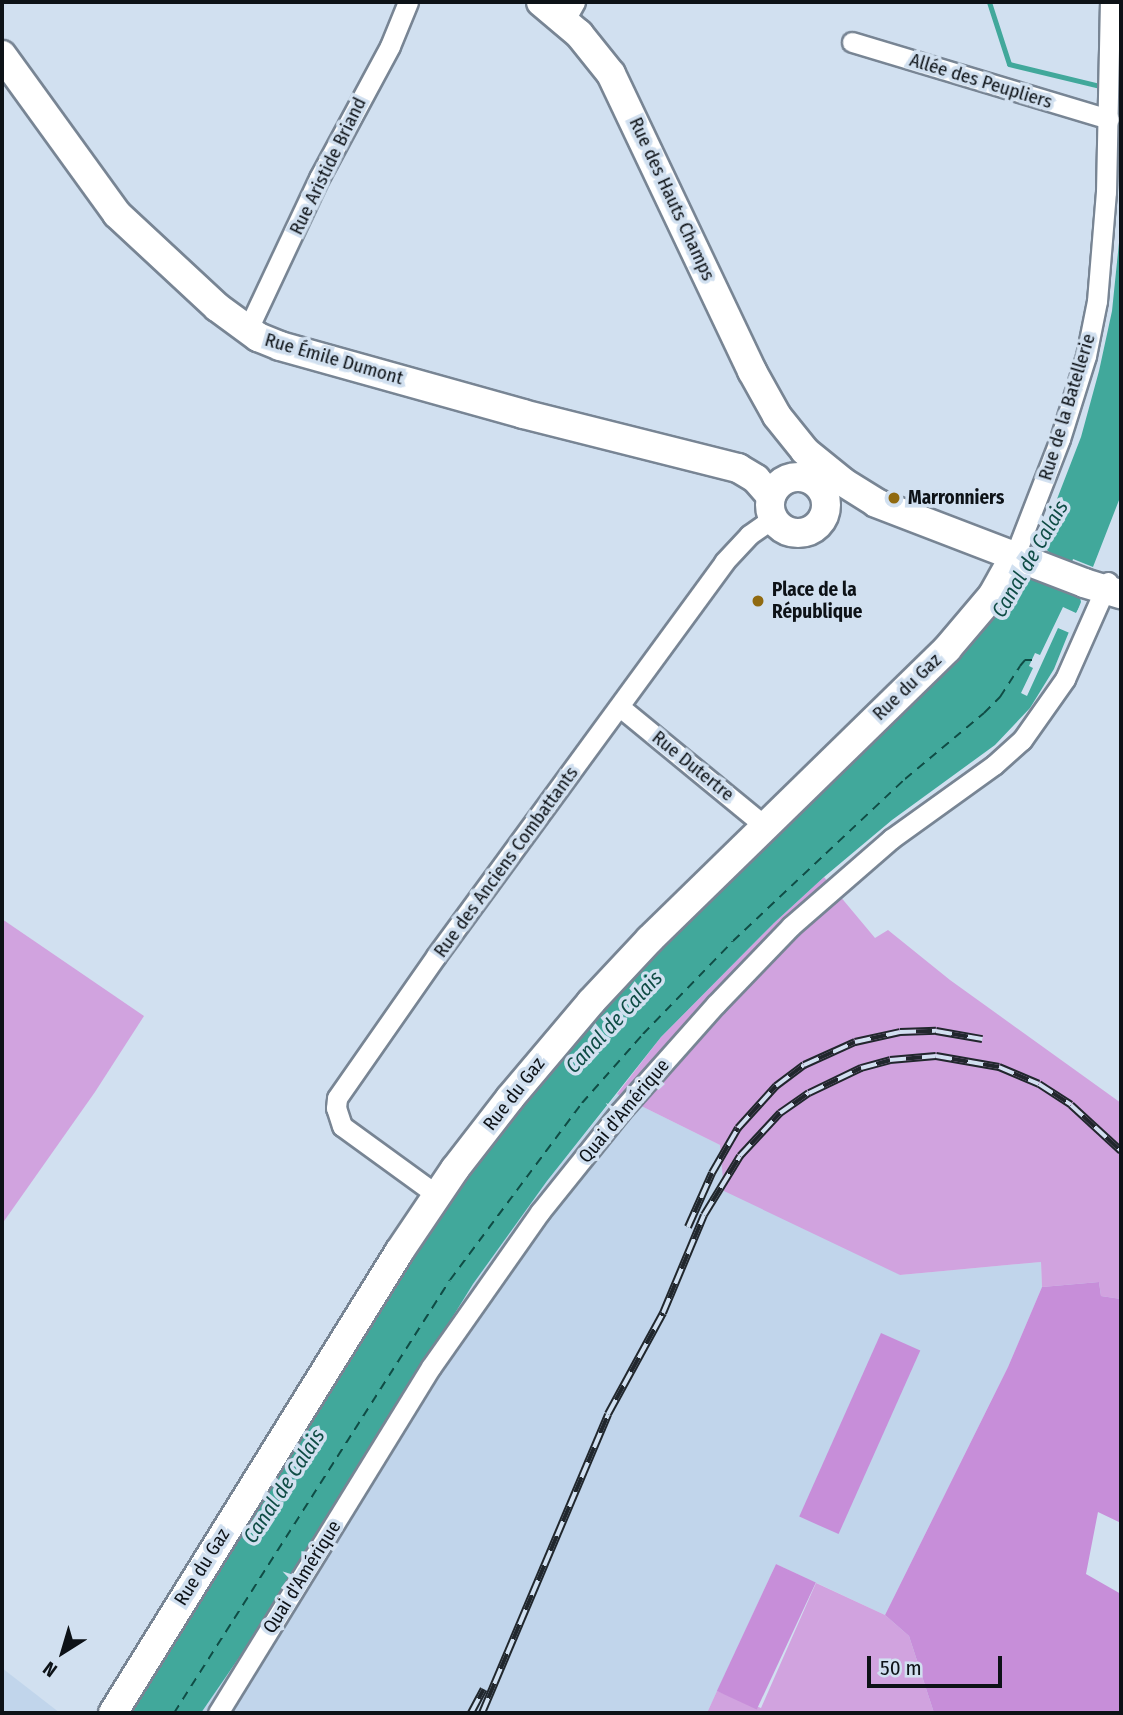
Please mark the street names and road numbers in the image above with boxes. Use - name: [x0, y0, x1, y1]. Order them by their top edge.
- street label: Allée des Peupliers: [907, 48, 1055, 114]
- street label: Rue Aristide Briand: [285, 94, 371, 238]
- street label: Rue des Hauts Champs: [624, 114, 720, 284]
- street label: Rue Émile Dumont: [262, 328, 406, 390]
- street label: Rue de la Batellerie: [1034, 331, 1100, 483]
- street label: Rue du Gaz: [868, 649, 946, 725]
- street label: Rue Dutertre: [647, 726, 739, 806]
- street label: Rue des Anciens Combattants: [429, 762, 583, 962]
- street label: Rue du Gaz: [478, 1053, 550, 1135]
- street label: Quai d'Amérique: [574, 1054, 674, 1168]
- street label: Quai d'Amérique: [258, 1516, 346, 1638]
- street label: Rue du Gaz: [169, 1524, 235, 1610]

